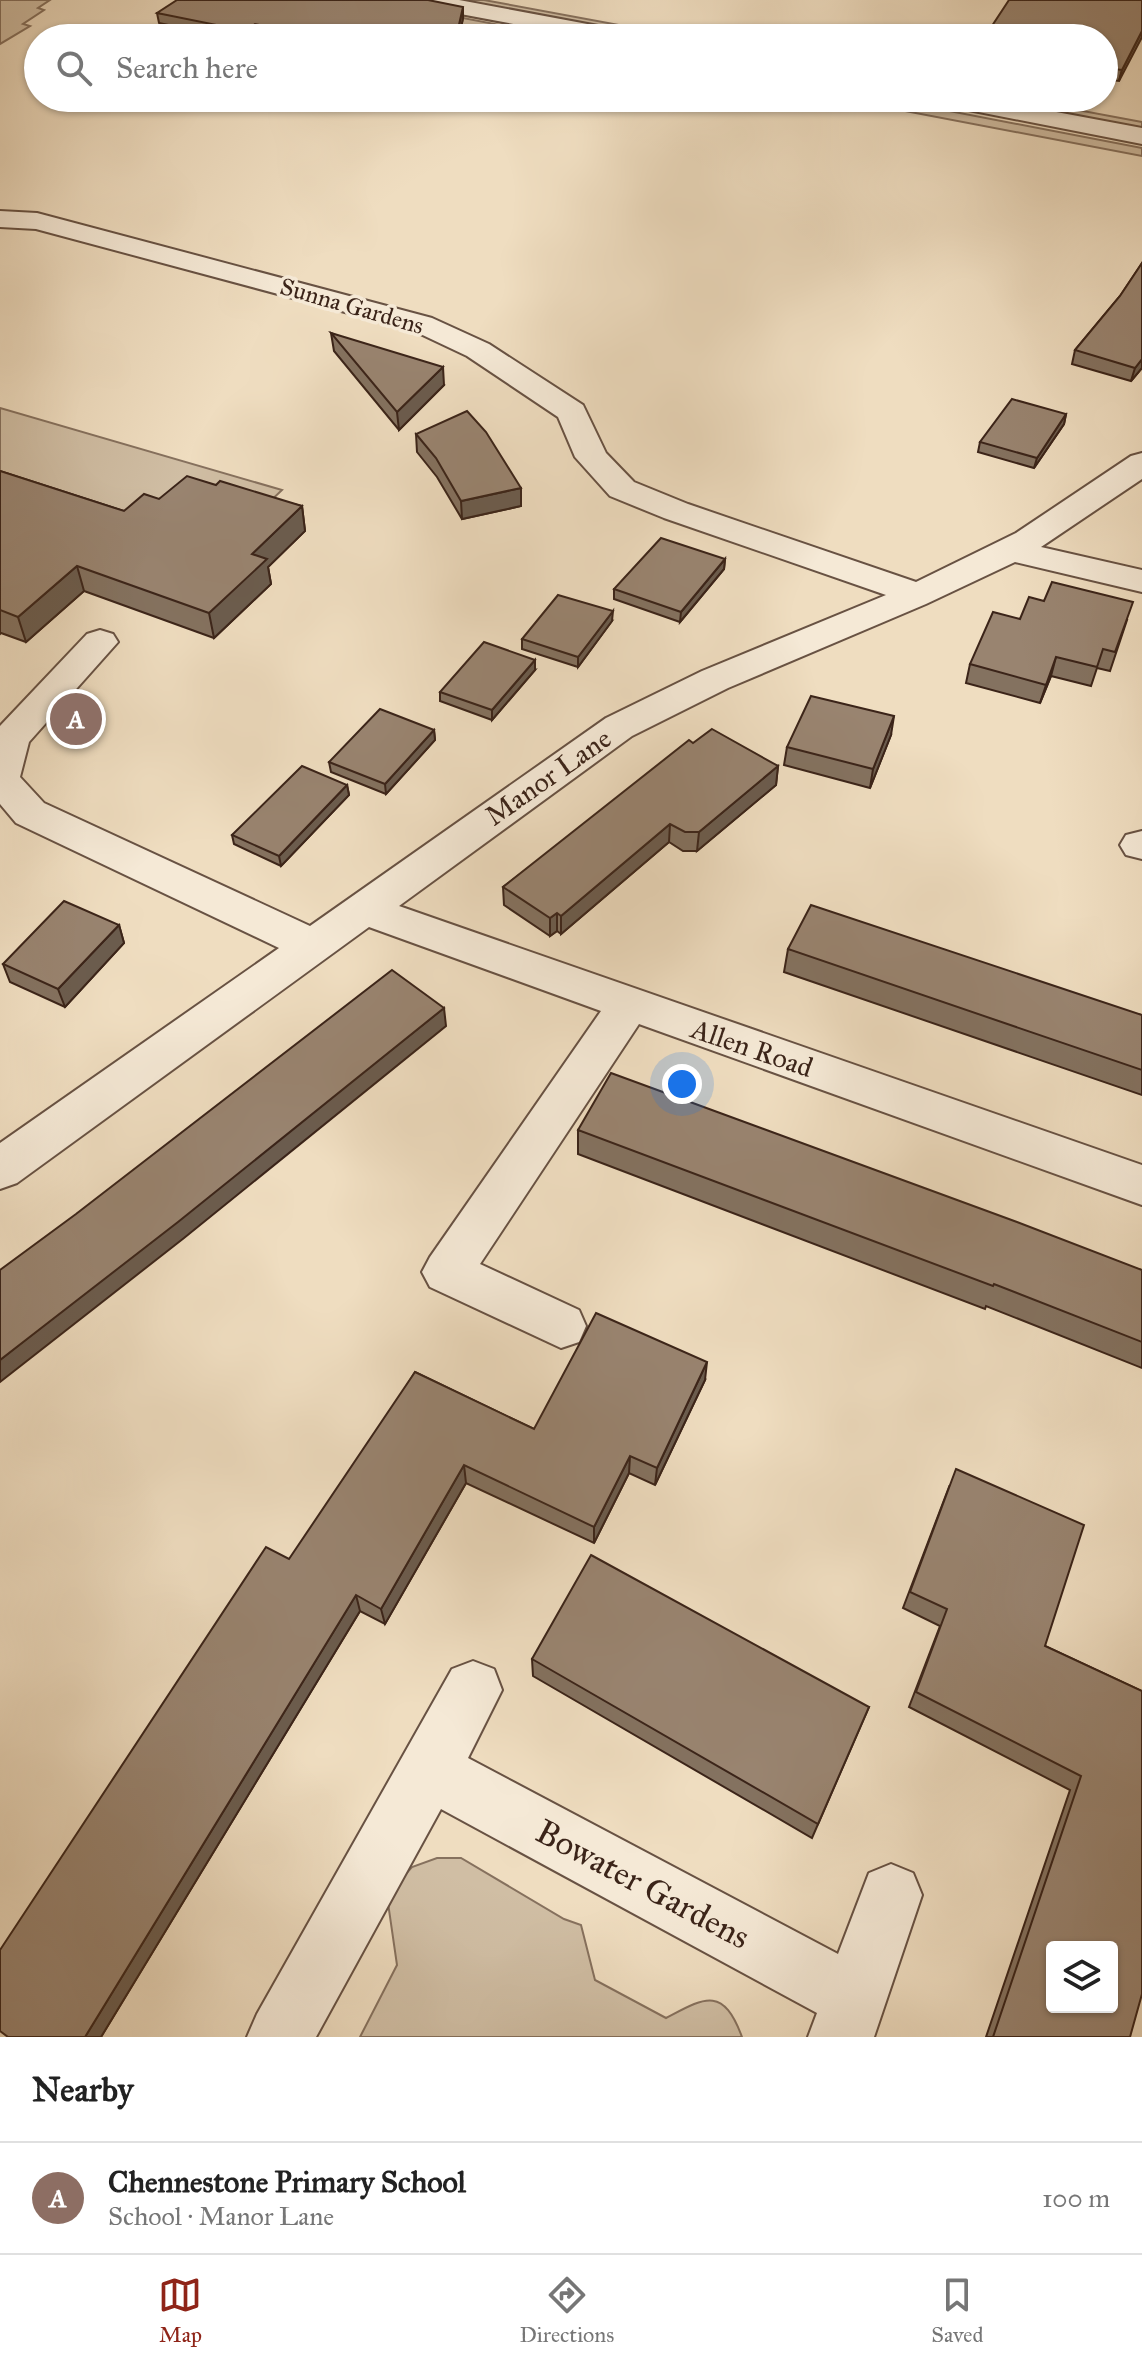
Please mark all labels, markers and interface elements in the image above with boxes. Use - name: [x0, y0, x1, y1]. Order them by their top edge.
- search box: [24, 24, 1118, 112]
- icon: search: [52, 46, 96, 90]
- text: Search here: [116, 50, 258, 86]
- street label: Sunna Gardens: [277, 271, 427, 341]
- pin: A: [50, 689, 102, 749]
- street label: Manor Lane: [478, 721, 618, 833]
- street label: Allen Road: [686, 1011, 817, 1085]
- your location: [662, 1064, 702, 1104]
- street label: Bowater Gardens: [529, 1810, 757, 1958]
- map controls: [1046, 1941, 1118, 2013]
- button: layers: [1046, 1941, 1118, 2013]
- text: Nearby: [32, 2069, 134, 2110]
- text: Chennestone Primary School: [108, 2164, 466, 2200]
- text: A: [49, 2182, 67, 2214]
- text: 100 m: [1042, 2182, 1110, 2214]
- text: School · Manor Lane: [108, 2200, 334, 2232]
- tab: Map: [158, 2273, 202, 2348]
- tab: Directions: [519, 2273, 614, 2348]
- tab: Saved: [931, 2273, 983, 2348]

